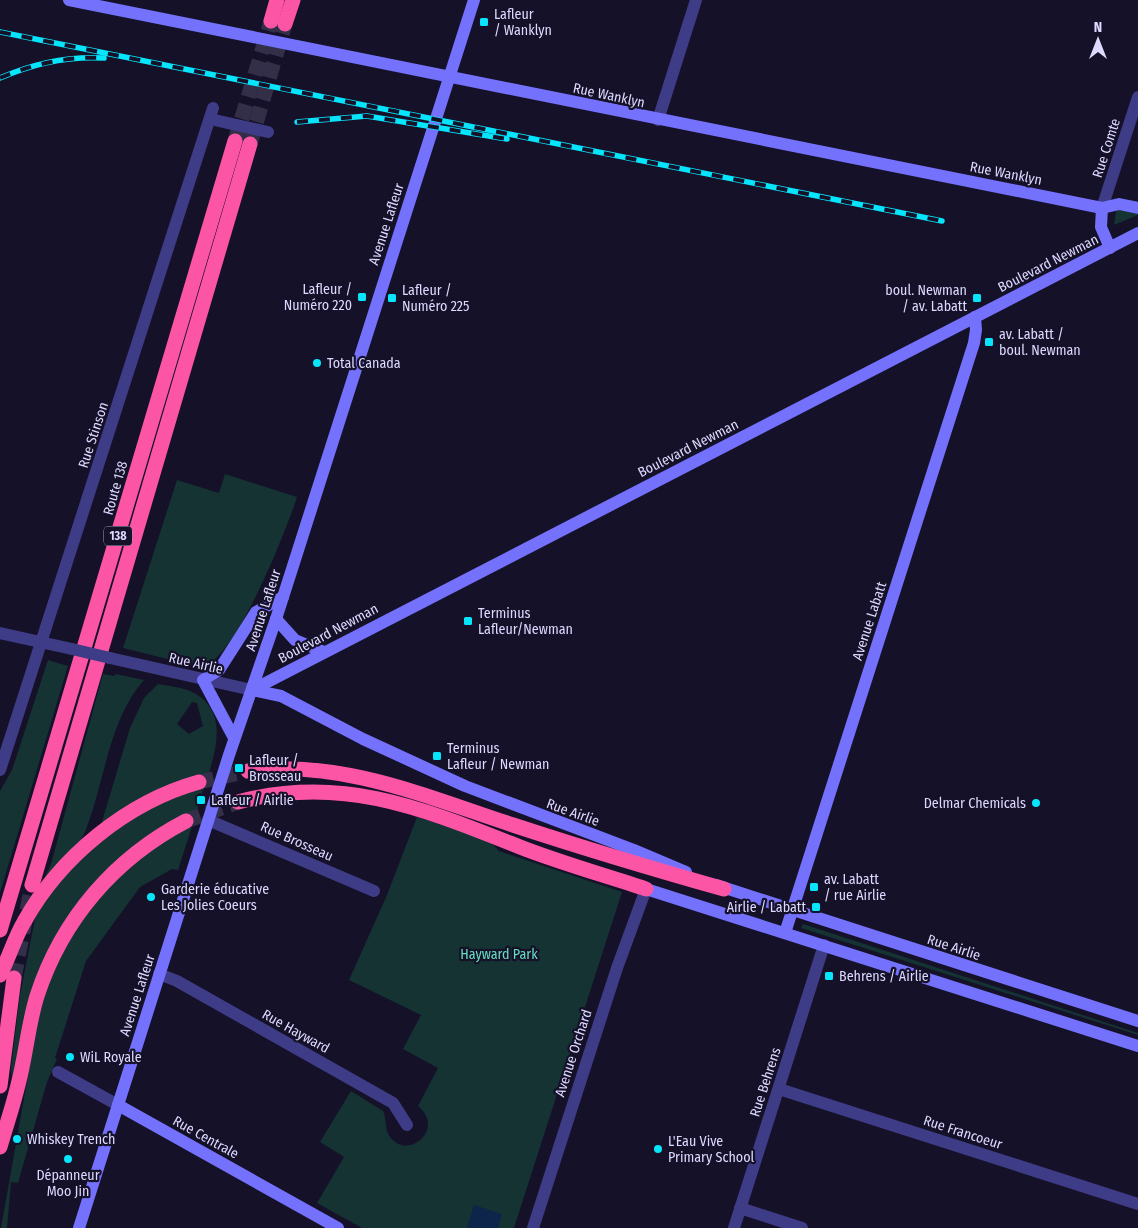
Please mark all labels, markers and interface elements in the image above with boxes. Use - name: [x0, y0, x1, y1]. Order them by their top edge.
- place label: Lafleur / Wanklyn: [494, 6, 552, 39]
- north arrow: [1073, 15, 1123, 65]
- marker: Lafleur / Wanklyn: [478, 16, 490, 28]
- text: N: [1094, 19, 1102, 36]
- street label: Rue Wanklyn: [571, 80, 646, 111]
- street label: Rue Comte: [1089, 116, 1124, 180]
- street label: Rue Wanklyn: [968, 158, 1043, 189]
- street label: Avenue Lafleur: [365, 181, 408, 267]
- street label: Boulevard Newman: [995, 231, 1101, 296]
- place label: Lafleur / Numéro 220: [284, 281, 352, 314]
- place label: Lafleur / Numéro 225: [402, 282, 469, 315]
- place label: boul. Newman / av. Labatt: [885, 282, 967, 315]
- marker: Lafleur / Numéro 220: [356, 291, 368, 303]
- marker: Lafleur / Numéro 225: [386, 292, 398, 304]
- marker: boul. Newman / av. Labatt: [971, 292, 983, 304]
- place label: av. Labatt / boul. Newman: [999, 326, 1081, 359]
- marker: av. Labatt / boul. Newman: [983, 336, 995, 348]
- place label: Total Canada: [327, 355, 401, 372]
- marker: Total Canada: [311, 357, 323, 369]
- street label: Rue Stinson: [75, 400, 112, 470]
- street label: Boulevard Newman: [635, 416, 741, 481]
- street label: Route 138: [100, 459, 131, 517]
- road number: 138: [104, 526, 132, 546]
- street label: Avenue Lafleur: [242, 567, 285, 653]
- street label: Avenue Labatt: [849, 579, 890, 663]
- street label: Boulevard Newman: [275, 600, 381, 667]
- place label: Terminus Lafleur/Newman: [478, 605, 573, 638]
- marker: Terminus Lafleur/Newman: [462, 615, 474, 627]
- street label: Rue Airlie: [167, 649, 225, 678]
- place label: Terminus Lafleur / Newman: [447, 740, 549, 773]
- marker: Terminus Lafleur / Newman: [431, 750, 443, 762]
- place label: Lafleur / Brosseau: [249, 752, 301, 785]
- marker: Lafleur / Brosseau: [233, 762, 245, 774]
- place label: Lafleur / Airlie: [211, 792, 294, 809]
- marker: Lafleur / Airlie: [195, 794, 207, 806]
- street label: Rue Airlie: [544, 795, 602, 830]
- place label: Delmar Chemicals: [924, 795, 1026, 812]
- marker: Delmar Chemicals: [1030, 797, 1042, 809]
- street label: Rue Brosseau: [258, 818, 336, 865]
- place label: av. Labatt / rue Airlie: [824, 871, 886, 904]
- place label: Garderie éducative Les Jolies Coeurs: [161, 881, 269, 914]
- marker: av. Labatt / rue Airlie: [808, 881, 820, 893]
- marker: Garderie éducative Les Jolies Coeurs: [145, 891, 157, 903]
- place label: Airlie / Labatt: [727, 899, 806, 916]
- marker: Airlie / Labatt: [810, 901, 822, 913]
- street label: Rue Airlie: [925, 931, 983, 964]
- park label: Hayward Park: [460, 946, 538, 963]
- street label: Avenue Lafleur: [116, 952, 159, 1038]
- place label: Behrens / Airlie: [839, 968, 929, 985]
- marker: Behrens / Airlie: [823, 970, 835, 982]
- street label: Rue Hayward: [259, 1006, 332, 1057]
- street label: Avenue Orchard: [551, 1007, 596, 1099]
- street label: Rue Behrens: [746, 1045, 785, 1119]
- place label: WiL Royale: [80, 1049, 142, 1066]
- marker: WiL Royale: [64, 1051, 76, 1063]
- street label: Rue Centrale: [170, 1112, 242, 1163]
- street label: Rue Francoeur: [921, 1112, 1004, 1153]
- place label: Whiskey Trench: [27, 1131, 115, 1148]
- marker: Whiskey Trench: [11, 1133, 23, 1145]
- place label: L'Eau Vive Primary School: [668, 1133, 755, 1166]
- marker: L'Eau Vive Primary School: [652, 1143, 664, 1155]
- marker: Dépanneur Moo Jin: [62, 1153, 74, 1165]
- place label: Dépanneur Moo Jin: [36, 1167, 100, 1200]

